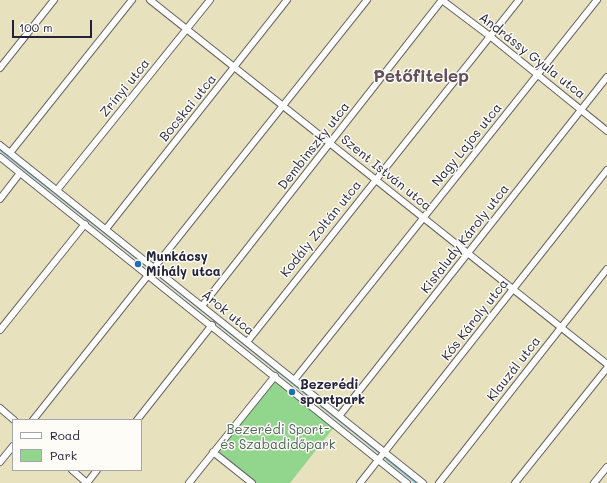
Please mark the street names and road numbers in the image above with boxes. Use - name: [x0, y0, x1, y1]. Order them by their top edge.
- street label: Andrássy Gyula utca: [476, 10, 588, 102]
- street label: Zrínyi utca: [97, 56, 153, 120]
- street label: Bocskai utca: [156, 71, 220, 145]
- street label: Dembinszky utca: [275, 99, 353, 193]
- street label: Nagy Lajos utca: [429, 100, 505, 190]
- street label: Szent István utca: [338, 132, 434, 214]
- street label: Kodály Zoltán utca: [277, 178, 365, 280]
- street label: Kisfaludy Károly utca: [418, 181, 512, 297]
- street label: Kós Károly utca: [438, 276, 512, 364]
- street label: Árok utca: [199, 287, 257, 339]
- street label: Klauzál utca: [484, 334, 544, 404]

